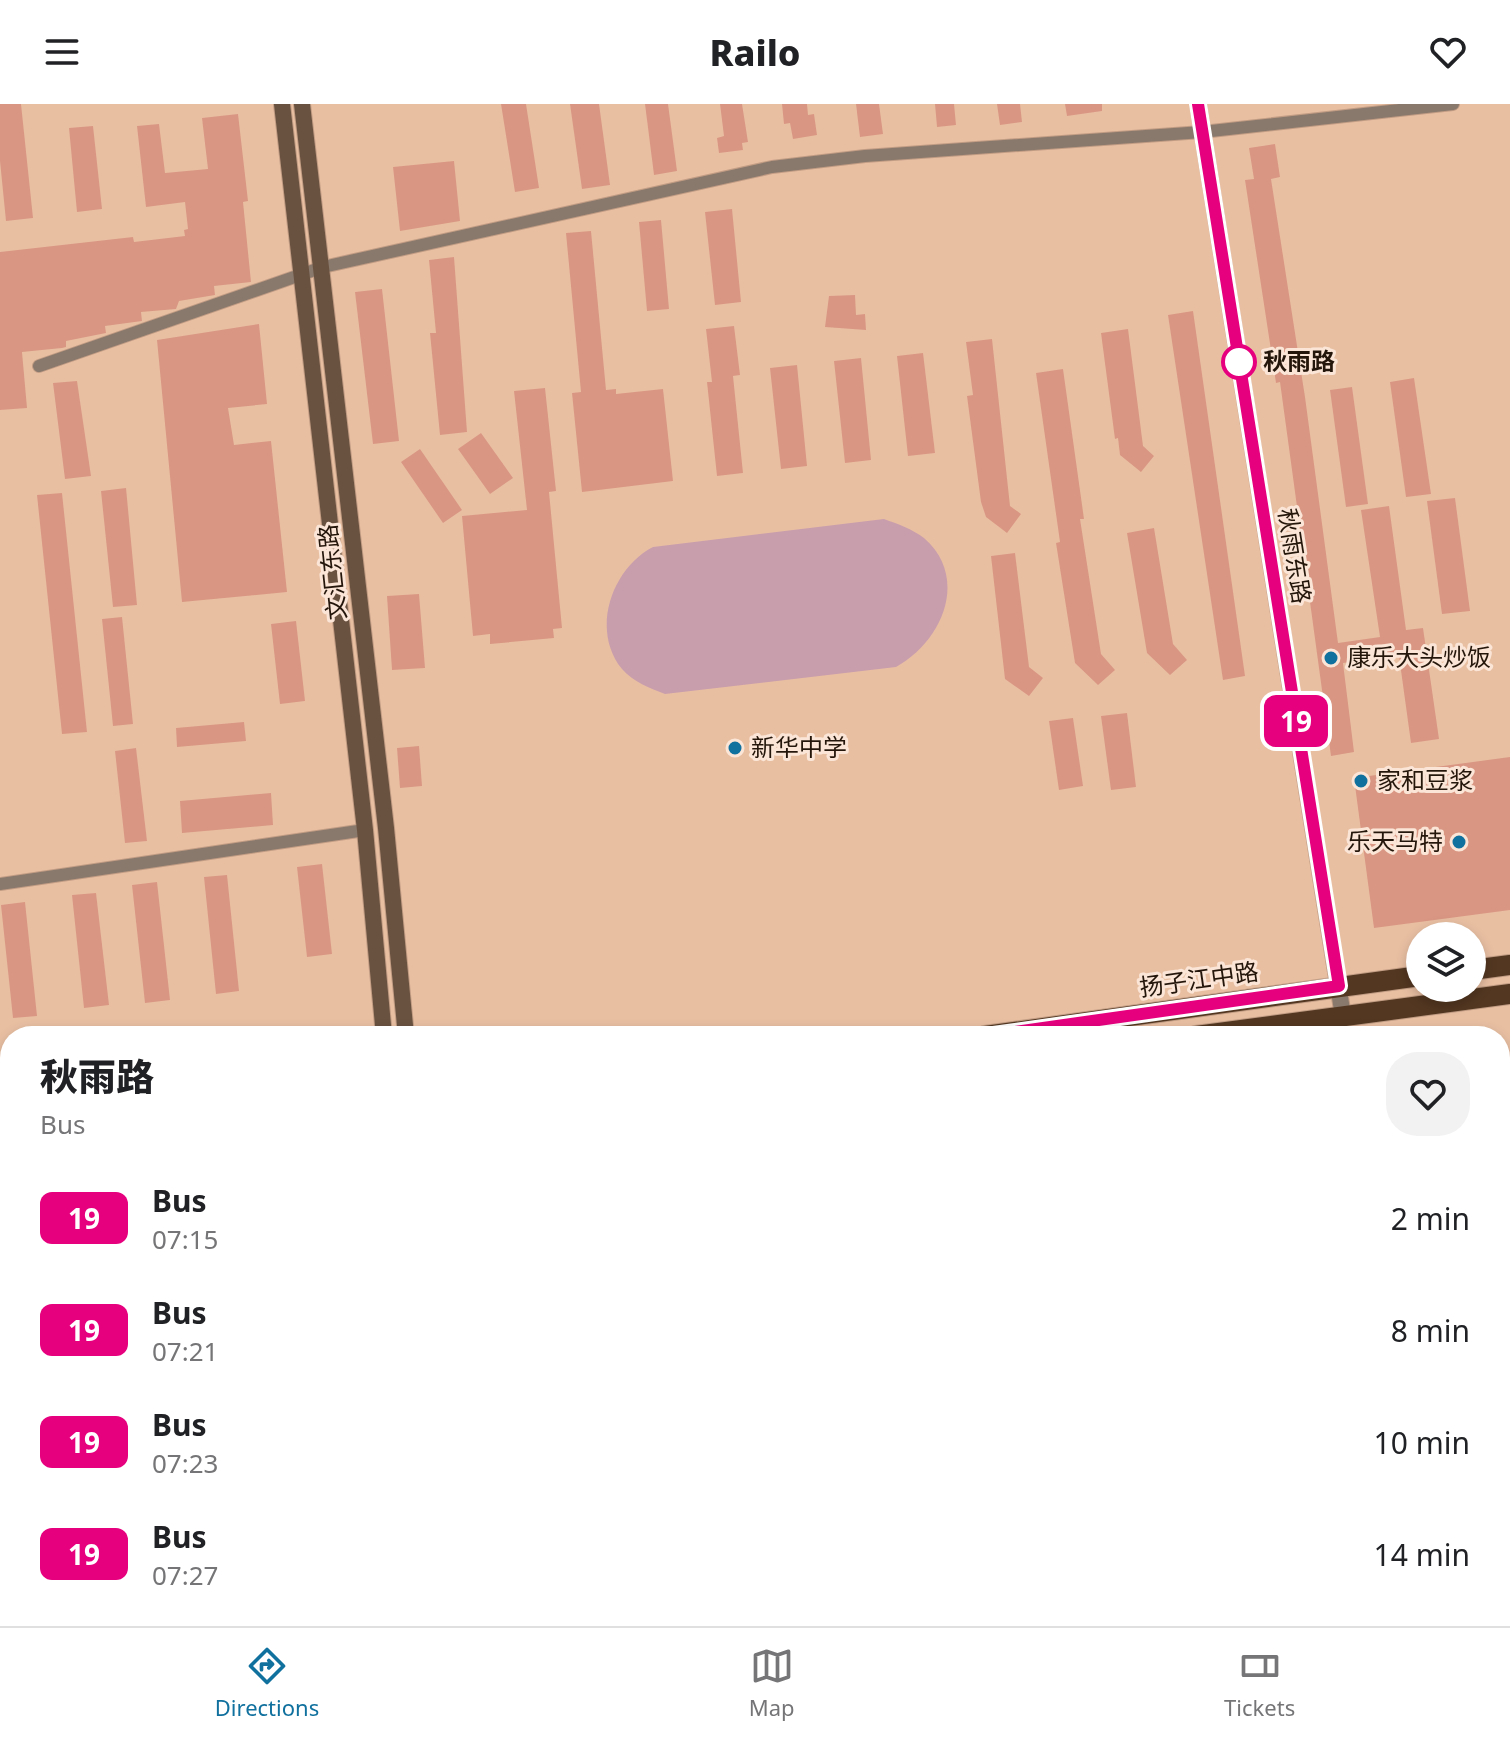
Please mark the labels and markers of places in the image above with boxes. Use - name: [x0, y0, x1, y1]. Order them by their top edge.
- place label: 秋雨路: [1263, 344, 1335, 377]
- marker: 秋雨路: [1222, 345, 1256, 379]
- place label: 康乐大头炒饭: [1347, 640, 1491, 673]
- marker: 康乐大头炒饭: [1322, 649, 1340, 667]
- place label: 新华中学: [751, 730, 847, 763]
- marker: 新华中学: [726, 739, 744, 757]
- place label: 家和豆浆: [1377, 763, 1473, 796]
- marker: 家和豆浆: [1352, 772, 1370, 790]
- place label: 乐天马特: [1347, 824, 1443, 857]
- marker: 乐天马特: [1450, 833, 1468, 851]

